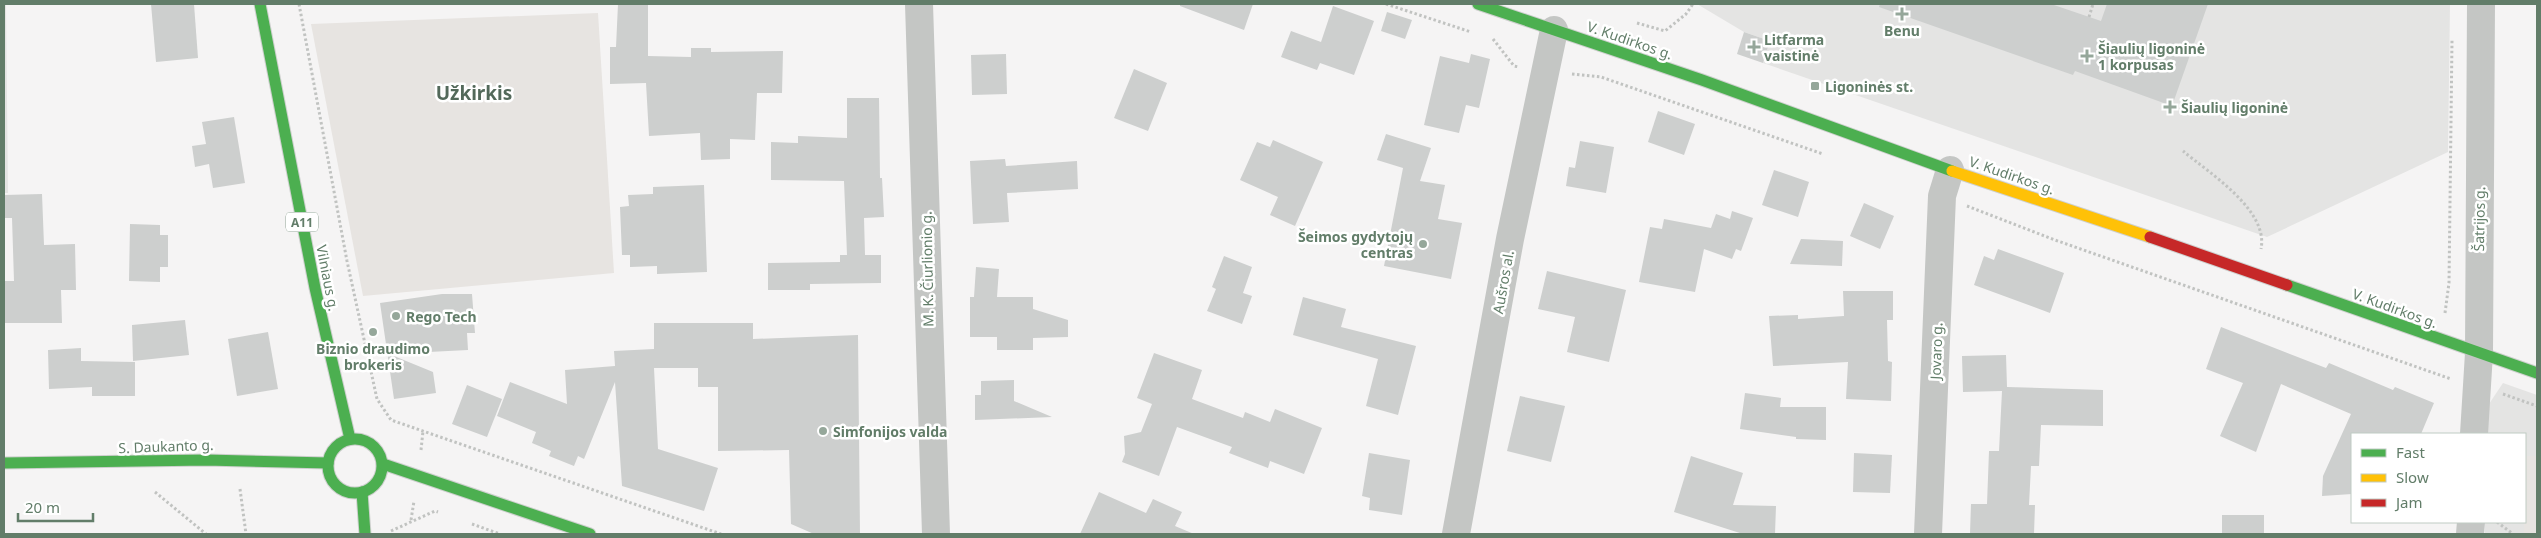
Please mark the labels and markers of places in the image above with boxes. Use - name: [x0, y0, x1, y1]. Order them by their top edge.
- marker: Benu: [1896, 8, 1908, 20]
- place label: Benu: [1884, 21, 1920, 40]
- place label: Litfarma vaistinė: [1764, 30, 1824, 65]
- place label: Šiaulių ligoninė 1 korpusas: [2098, 39, 2205, 74]
- marker: Litfarma vaistinė: [1748, 41, 1760, 53]
- marker: Šiaulių ligoninė 1 korpusas: [2080, 49, 2094, 63]
- place label: Ligoninės st.: [1825, 77, 1913, 96]
- marker: Ligoninės st.: [1809, 80, 1821, 92]
- place label: Šiaulių ligoninė: [2181, 98, 2288, 117]
- marker: Šiaulių ligoninė: [2163, 100, 2177, 114]
- place label: Šeimos gydytojų centras: [1298, 227, 1413, 262]
- marker: Šeimos gydytojų centras: [1417, 238, 1429, 250]
- place label: Rego Tech: [406, 307, 477, 326]
- marker: Rego Tech: [390, 310, 402, 322]
- marker: Biznio draudimo brokeris: [367, 326, 379, 338]
- place label: Biznio draudimo brokeris: [316, 339, 430, 374]
- place label: Simfonijos valda: [833, 422, 947, 441]
- marker: Simfonijos valda: [817, 425, 829, 437]

